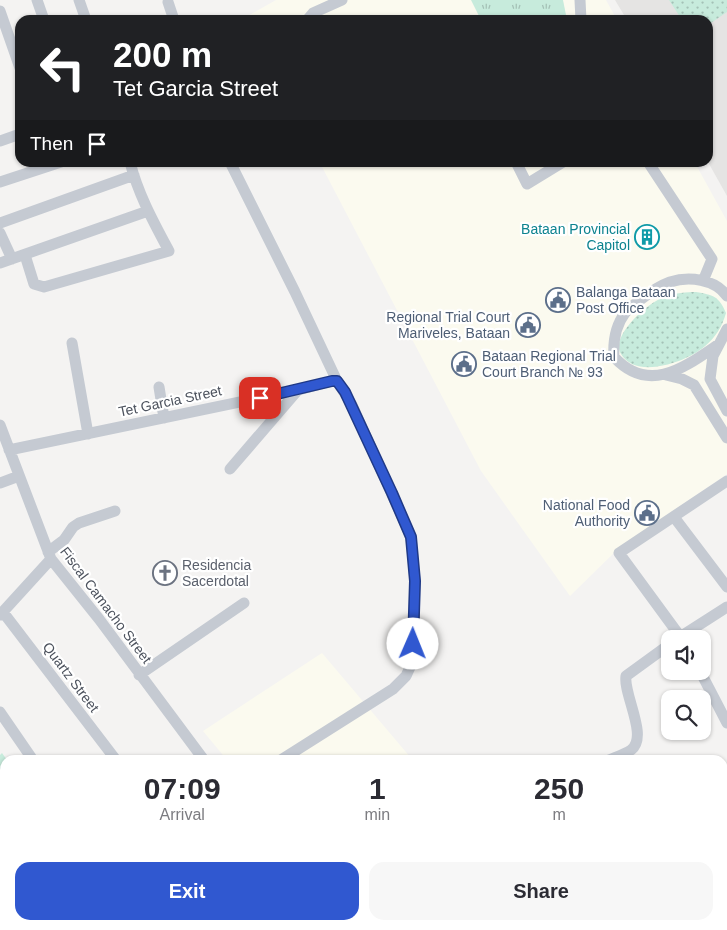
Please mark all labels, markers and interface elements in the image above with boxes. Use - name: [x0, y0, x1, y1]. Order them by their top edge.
- icon: left: [30, 35, 95, 100]
- text: 200 m: [113, 35, 212, 74]
- text: Tet Garcia Street: [113, 76, 278, 101]
- icon: arrive: [83, 130, 111, 158]
- text: Then: [30, 133, 73, 154]
- place label: Bataan Provincial Capitol: [521, 221, 630, 253]
- building icon: Bataan Provincial Capitol: [634, 224, 660, 250]
- place label: Balanga Bataan Post Office: [576, 284, 676, 316]
- public building icon: Balanga Bataan Post Office: [545, 287, 571, 313]
- place label: Regional Trial Court Mariveles, Bataan: [386, 309, 510, 341]
- public building icon: Regional Trial Court Mariveles, Bataan: [515, 312, 541, 338]
- place label: Bataan Regional Trial Court Branch № 93: [482, 348, 616, 380]
- public building icon: Bataan Regional Trial Court Branch № 93: [451, 351, 477, 377]
- pin: [239, 377, 281, 419]
- street label: Tet Garcia Street: [117, 382, 223, 420]
- icon: arrive: [246, 384, 274, 412]
- place label: National Food Authority: [543, 497, 630, 529]
- public building icon: National Food Authority: [634, 500, 660, 526]
- street label: Fiscal Camacho Street: [57, 544, 155, 666]
- place label: Residencia Sacerdotal: [182, 557, 251, 589]
- church icon: Residencia Sacerdotal: [152, 560, 178, 586]
- position arrow: [386, 617, 438, 669]
- map controls: [661, 630, 711, 740]
- button: sound: [661, 630, 711, 680]
- street label: Quartz Street: [40, 639, 103, 715]
- button: search: [661, 690, 711, 740]
- text: 07:09: [144, 772, 221, 805]
- text: 1: [369, 772, 386, 805]
- text: 250: [534, 772, 584, 805]
- text: Arrival: [160, 806, 205, 823]
- text: min: [364, 806, 390, 823]
- text: m: [552, 806, 566, 823]
- button: Exit: [15, 862, 359, 920]
- button: Share: [369, 862, 713, 920]

